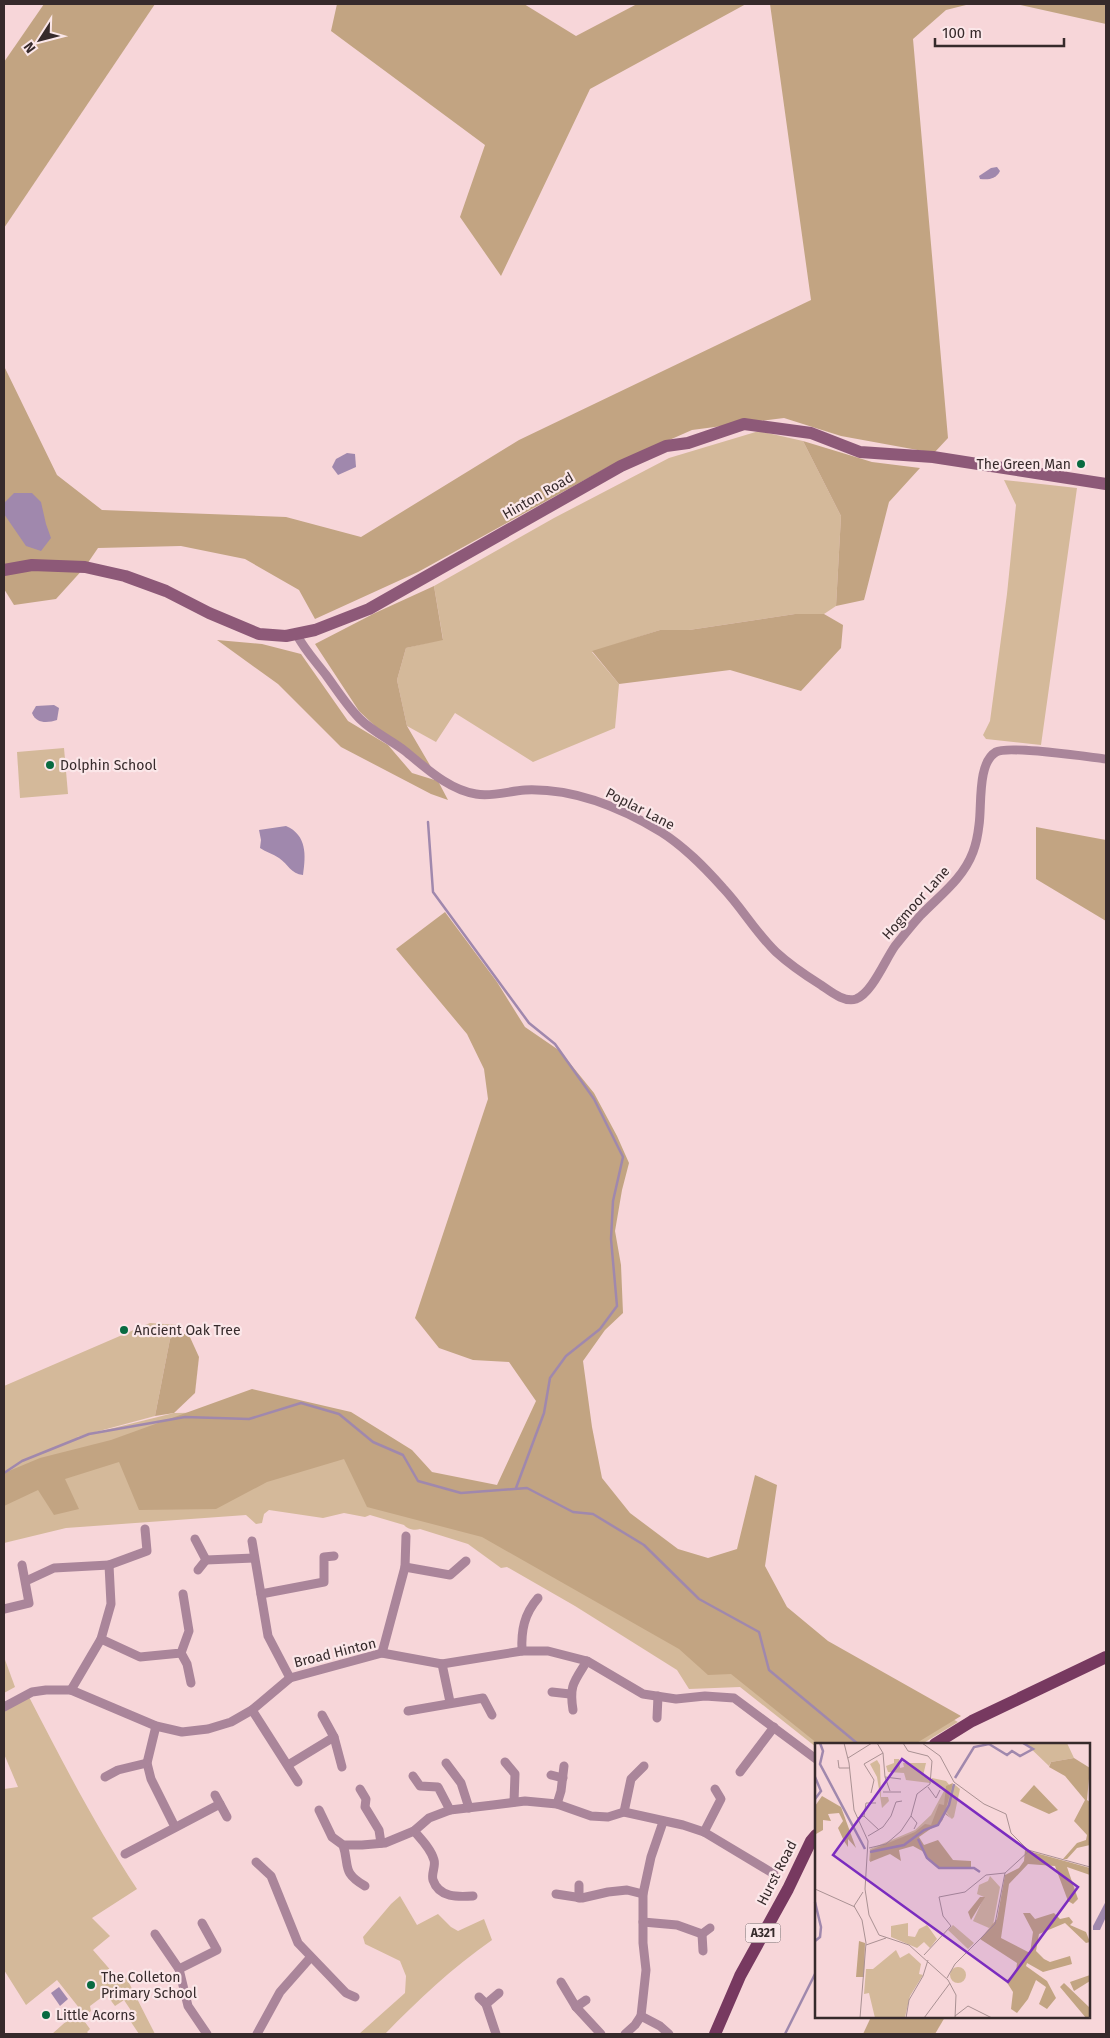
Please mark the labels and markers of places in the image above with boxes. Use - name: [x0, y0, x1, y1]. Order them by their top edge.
- place label: The Green Man: [977, 456, 1071, 473]
- marker: The Green Man: [1075, 458, 1087, 470]
- place label: Dolphin School: [60, 757, 157, 774]
- marker: Dolphin School: [44, 759, 56, 771]
- place label: Ancient Oak Tree: [134, 1322, 241, 1339]
- marker: Ancient Oak Tree: [118, 1324, 130, 1336]
- place label: The Colleton Primary School: [101, 1969, 197, 2002]
- marker: The Colleton Primary School: [85, 1979, 97, 1991]
- place label: Little Acorns: [56, 2007, 135, 2024]
- marker: Little Acorns: [40, 2009, 52, 2021]

